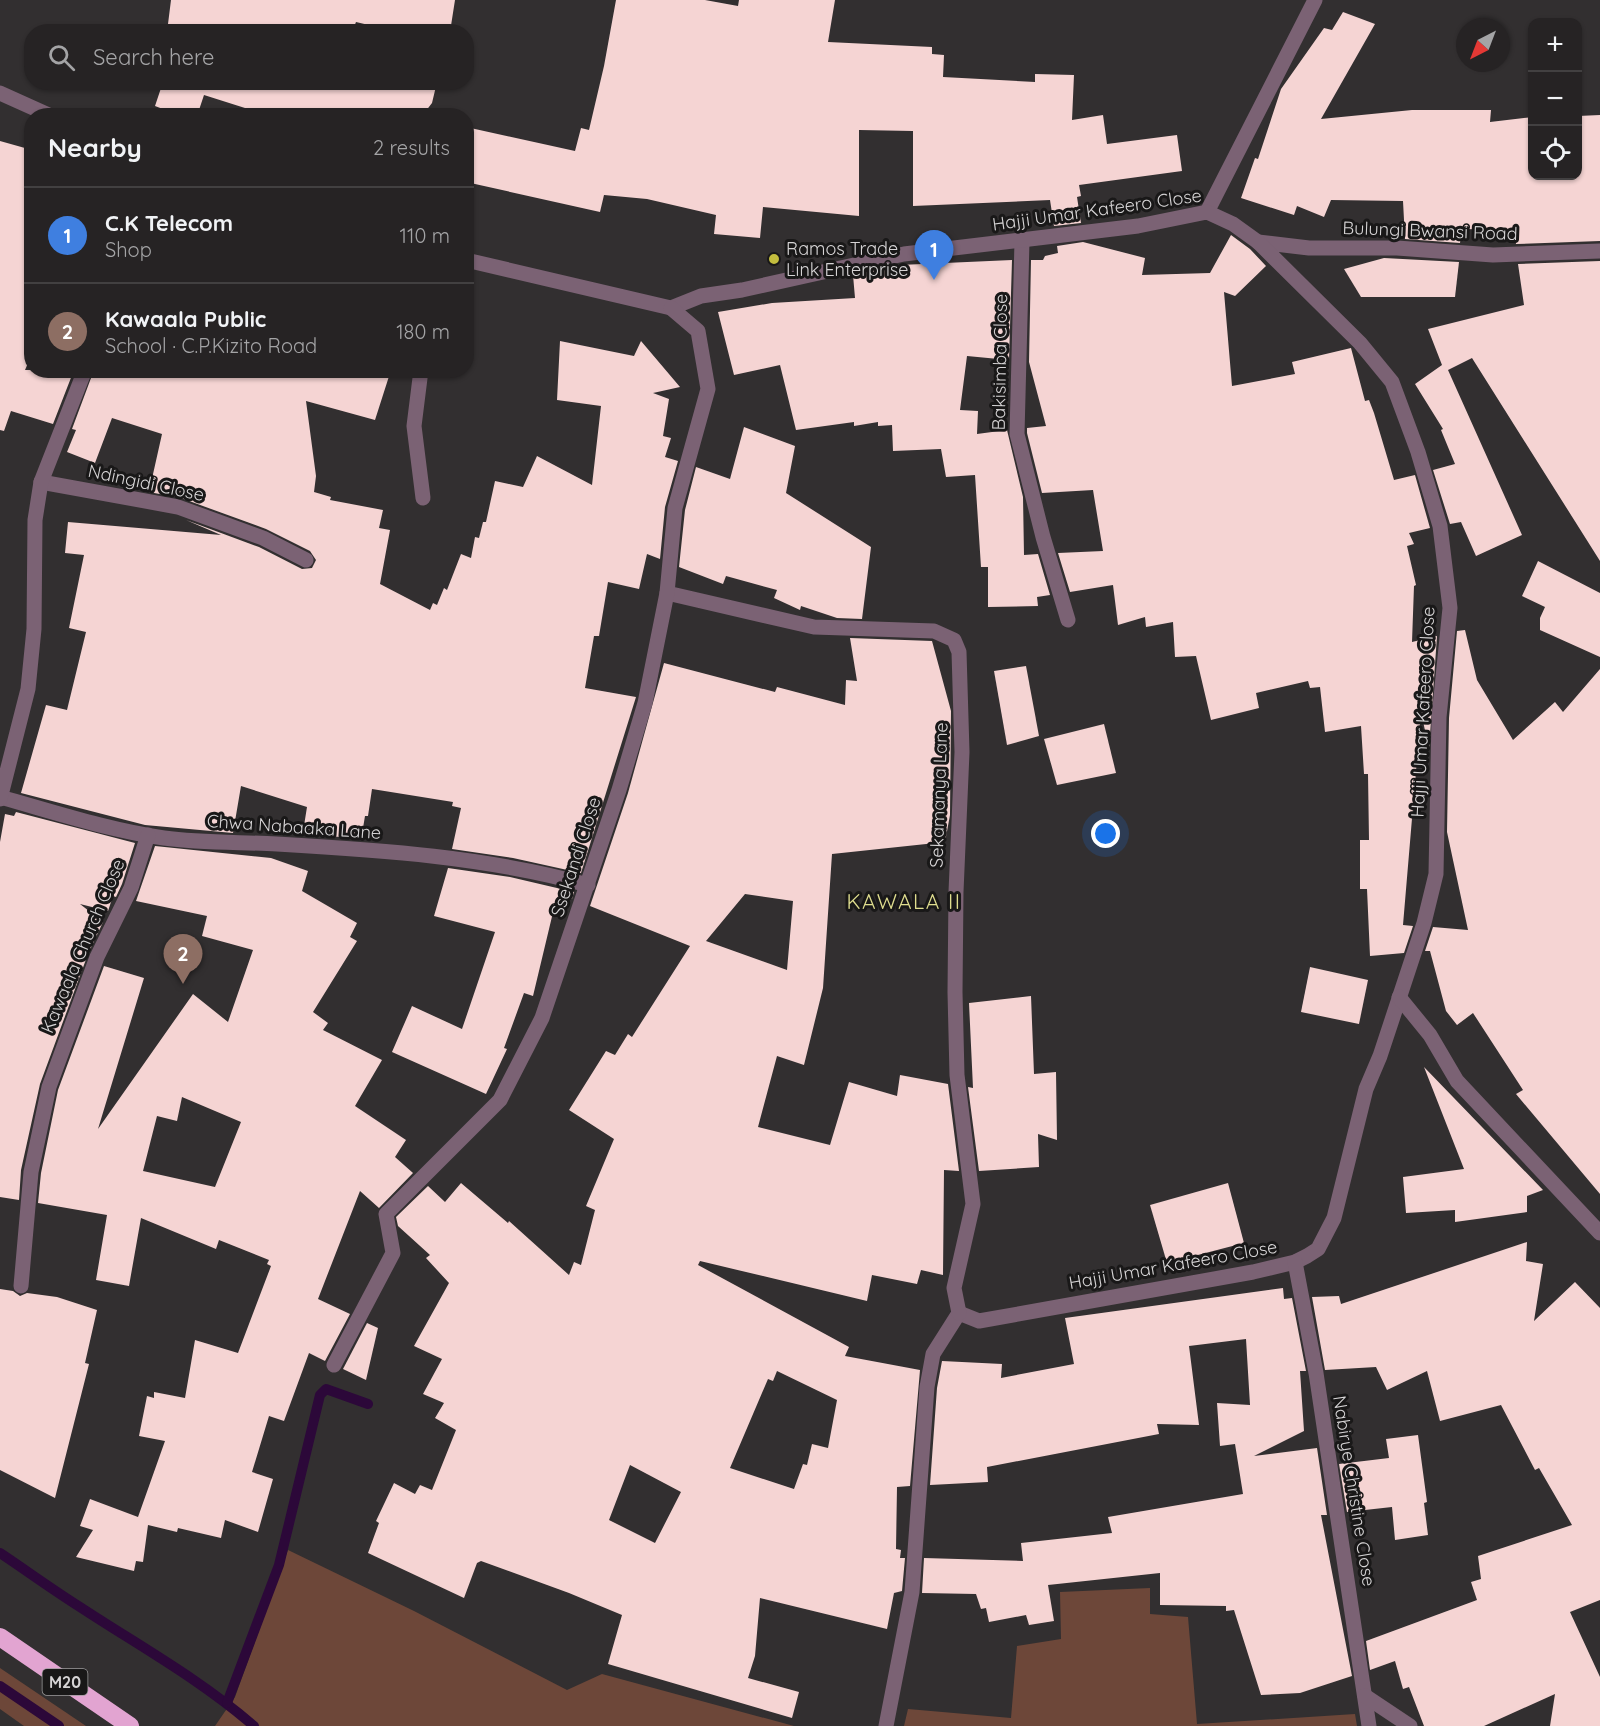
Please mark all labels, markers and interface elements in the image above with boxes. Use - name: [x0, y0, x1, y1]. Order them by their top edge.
- north arrow: [1456, 18, 1510, 72]
- map controls: [1528, 18, 1582, 180]
- button: +: [1528, 18, 1582, 72]
- search box: [24, 24, 474, 90]
- icon: search: [45, 41, 78, 74]
- text: Search here: [93, 43, 214, 71]
- button: −: [1528, 72, 1582, 126]
- button: locate: [1528, 126, 1582, 180]
- text: Nearby: [48, 131, 142, 164]
- text: 2 results: [373, 135, 450, 160]
- street label: Hajji Umar Kafeero Close: [991, 183, 1203, 236]
- text: C.K Telecom: [105, 209, 233, 237]
- street label: Bulungi Bwansi Road: [1342, 216, 1518, 245]
- text: 1: [64, 223, 71, 248]
- text: 110 m: [400, 223, 450, 248]
- pin: 1: [914, 230, 954, 280]
- text: Shop: [105, 237, 152, 262]
- place label: Ramos Trade Link Enterprise: [786, 237, 908, 281]
- marker: Ramos Trade Link Enterprise: [767, 252, 781, 266]
- street label: Bakisimba Close: [987, 293, 1012, 431]
- text: Kawaala Public: [105, 305, 266, 333]
- text: 2: [62, 319, 73, 344]
- text: 180 m: [396, 319, 450, 344]
- text: School · C.P.Kizito Road: [105, 333, 317, 358]
- street label: Ndingidi Close: [86, 459, 206, 506]
- street label: Hajji Umar Kafeero Close: [1405, 606, 1440, 818]
- street label: Sekamanya Lane: [924, 722, 953, 868]
- street label: Ssekandi Close: [545, 794, 606, 920]
- street label: Chwa Nabaaka Lane: [206, 809, 382, 844]
- your location: [1091, 819, 1120, 848]
- street label: Kawaala Church Close: [35, 855, 130, 1036]
- district label: KAWALA II: [846, 888, 962, 914]
- pin: 2: [164, 934, 202, 984]
- street label: Hajji Umar Kafeero Close: [1067, 1235, 1279, 1294]
- street label: Nabirye Christine Close: [1328, 1394, 1381, 1588]
- road number: M20: [42, 1669, 88, 1695]

